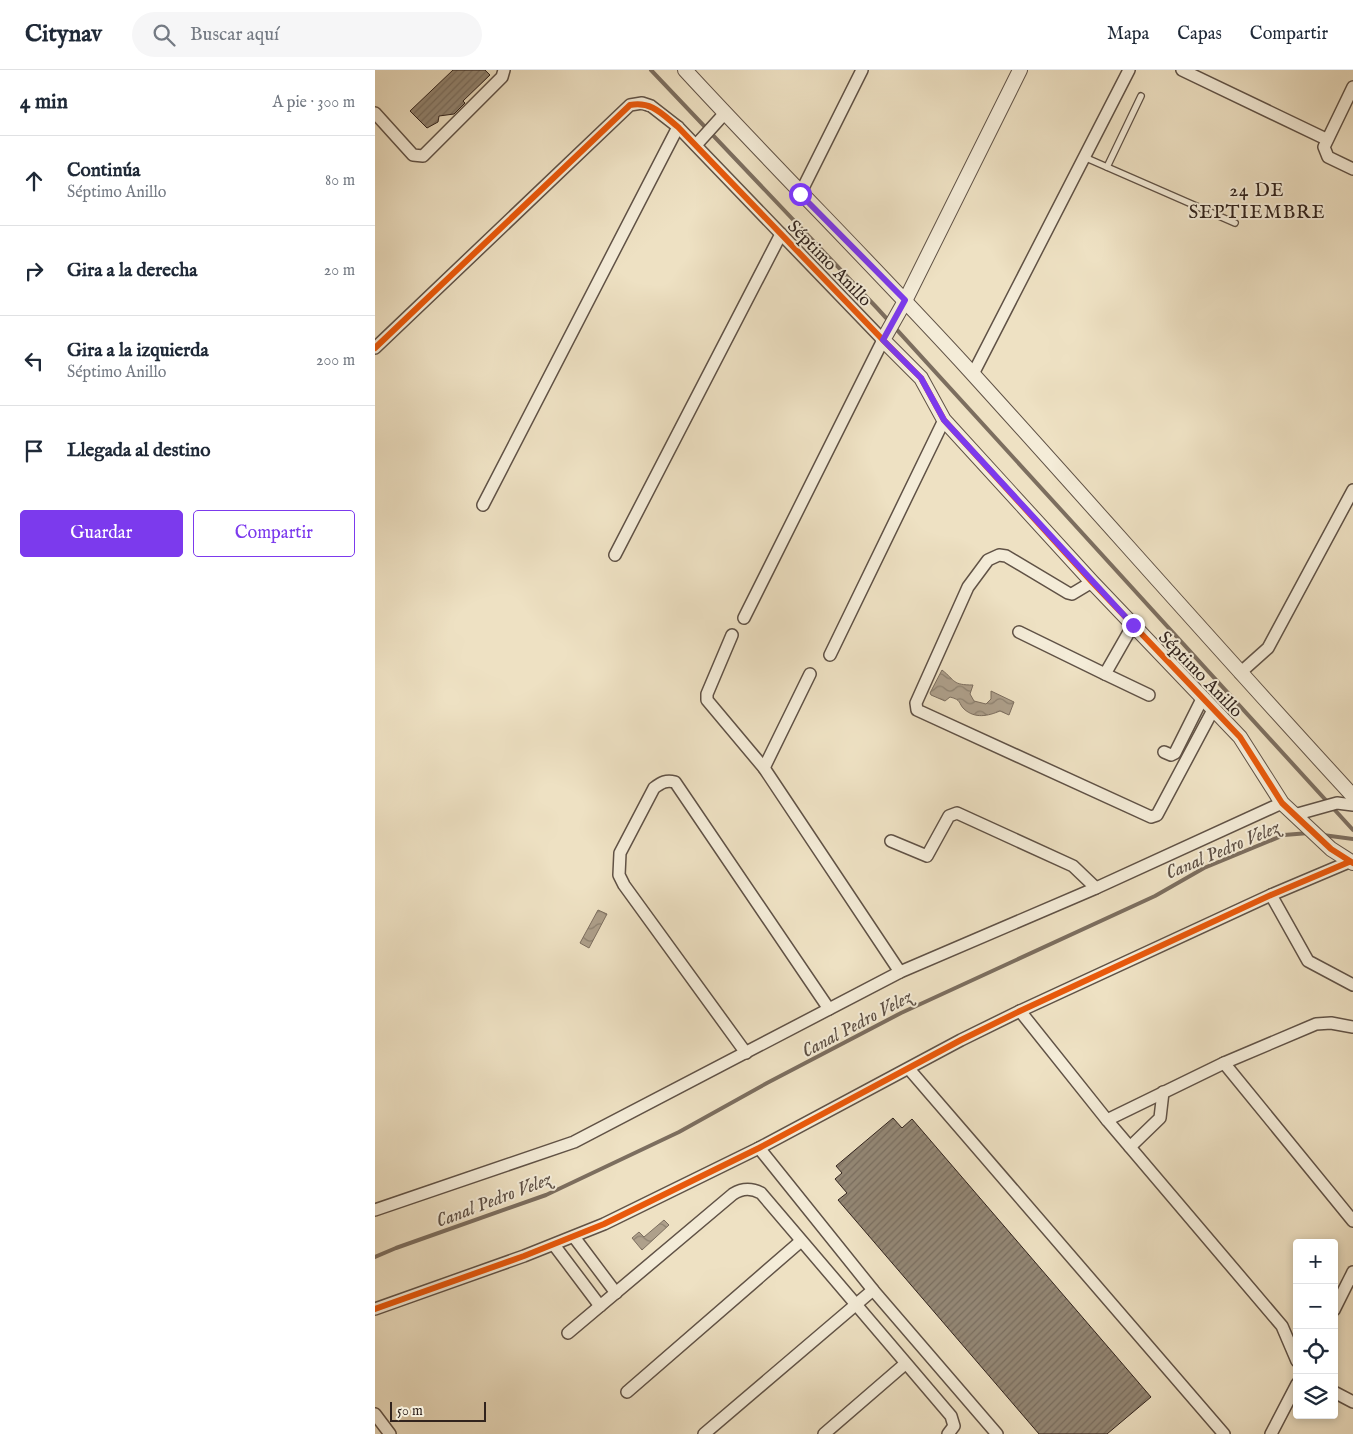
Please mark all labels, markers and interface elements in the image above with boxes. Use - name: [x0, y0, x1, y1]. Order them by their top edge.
- search box: [132, 12, 482, 57]
- text: Citynav: [25, 19, 102, 50]
- icon: search: [150, 21, 178, 49]
- text: Buscar aquí: [190, 23, 279, 47]
- text: Mapa: [1107, 23, 1149, 46]
- text: Capas: [1177, 23, 1222, 46]
- text: Compartir: [1250, 23, 1328, 46]
- text: 4 min: [20, 89, 68, 116]
- text: A pie · 300 m: [272, 93, 355, 113]
- text: Continúa: [67, 159, 141, 183]
- icon: ahead: [20, 167, 48, 195]
- text: 80 m: [325, 171, 355, 191]
- district label: 24 DE SEPTIEMBRE: [1188, 179, 1326, 225]
- text: Séptimo Anillo: [67, 183, 166, 203]
- route start: [789, 183, 812, 206]
- street label: Séptimo Anillo: [782, 216, 876, 312]
- icon: right: [20, 257, 48, 285]
- text: Gira a la derecha: [67, 259, 197, 283]
- text: 20 m: [324, 261, 355, 281]
- text: Gira a la izquierda: [67, 339, 209, 363]
- icon: left: [20, 347, 48, 375]
- text: 200 m: [316, 351, 355, 371]
- text: Séptimo Anillo: [67, 363, 166, 383]
- icon: arrive: [20, 437, 48, 465]
- text: Llegada al destino: [67, 439, 210, 463]
- button: Guardar: [20, 510, 183, 557]
- button: Compartir: [193, 510, 355, 557]
- route end: [1122, 614, 1145, 637]
- street label: Séptimo Anillo: [1153, 627, 1247, 723]
- water label: Canal Pedro Velez: [1162, 815, 1285, 886]
- water label: Canal Pedro Velez: [798, 985, 918, 1064]
- water label: Canal Pedro Velez: [433, 1167, 556, 1234]
- map controls: [1293, 1239, 1338, 1419]
- button: +: [1293, 1239, 1338, 1284]
- button: −: [1293, 1284, 1338, 1329]
- button: locate: [1293, 1329, 1338, 1374]
- button: layers: [1293, 1374, 1338, 1419]
- scale bar: [390, 1399, 486, 1422]
- text: 50 m: [397, 1402, 423, 1420]

